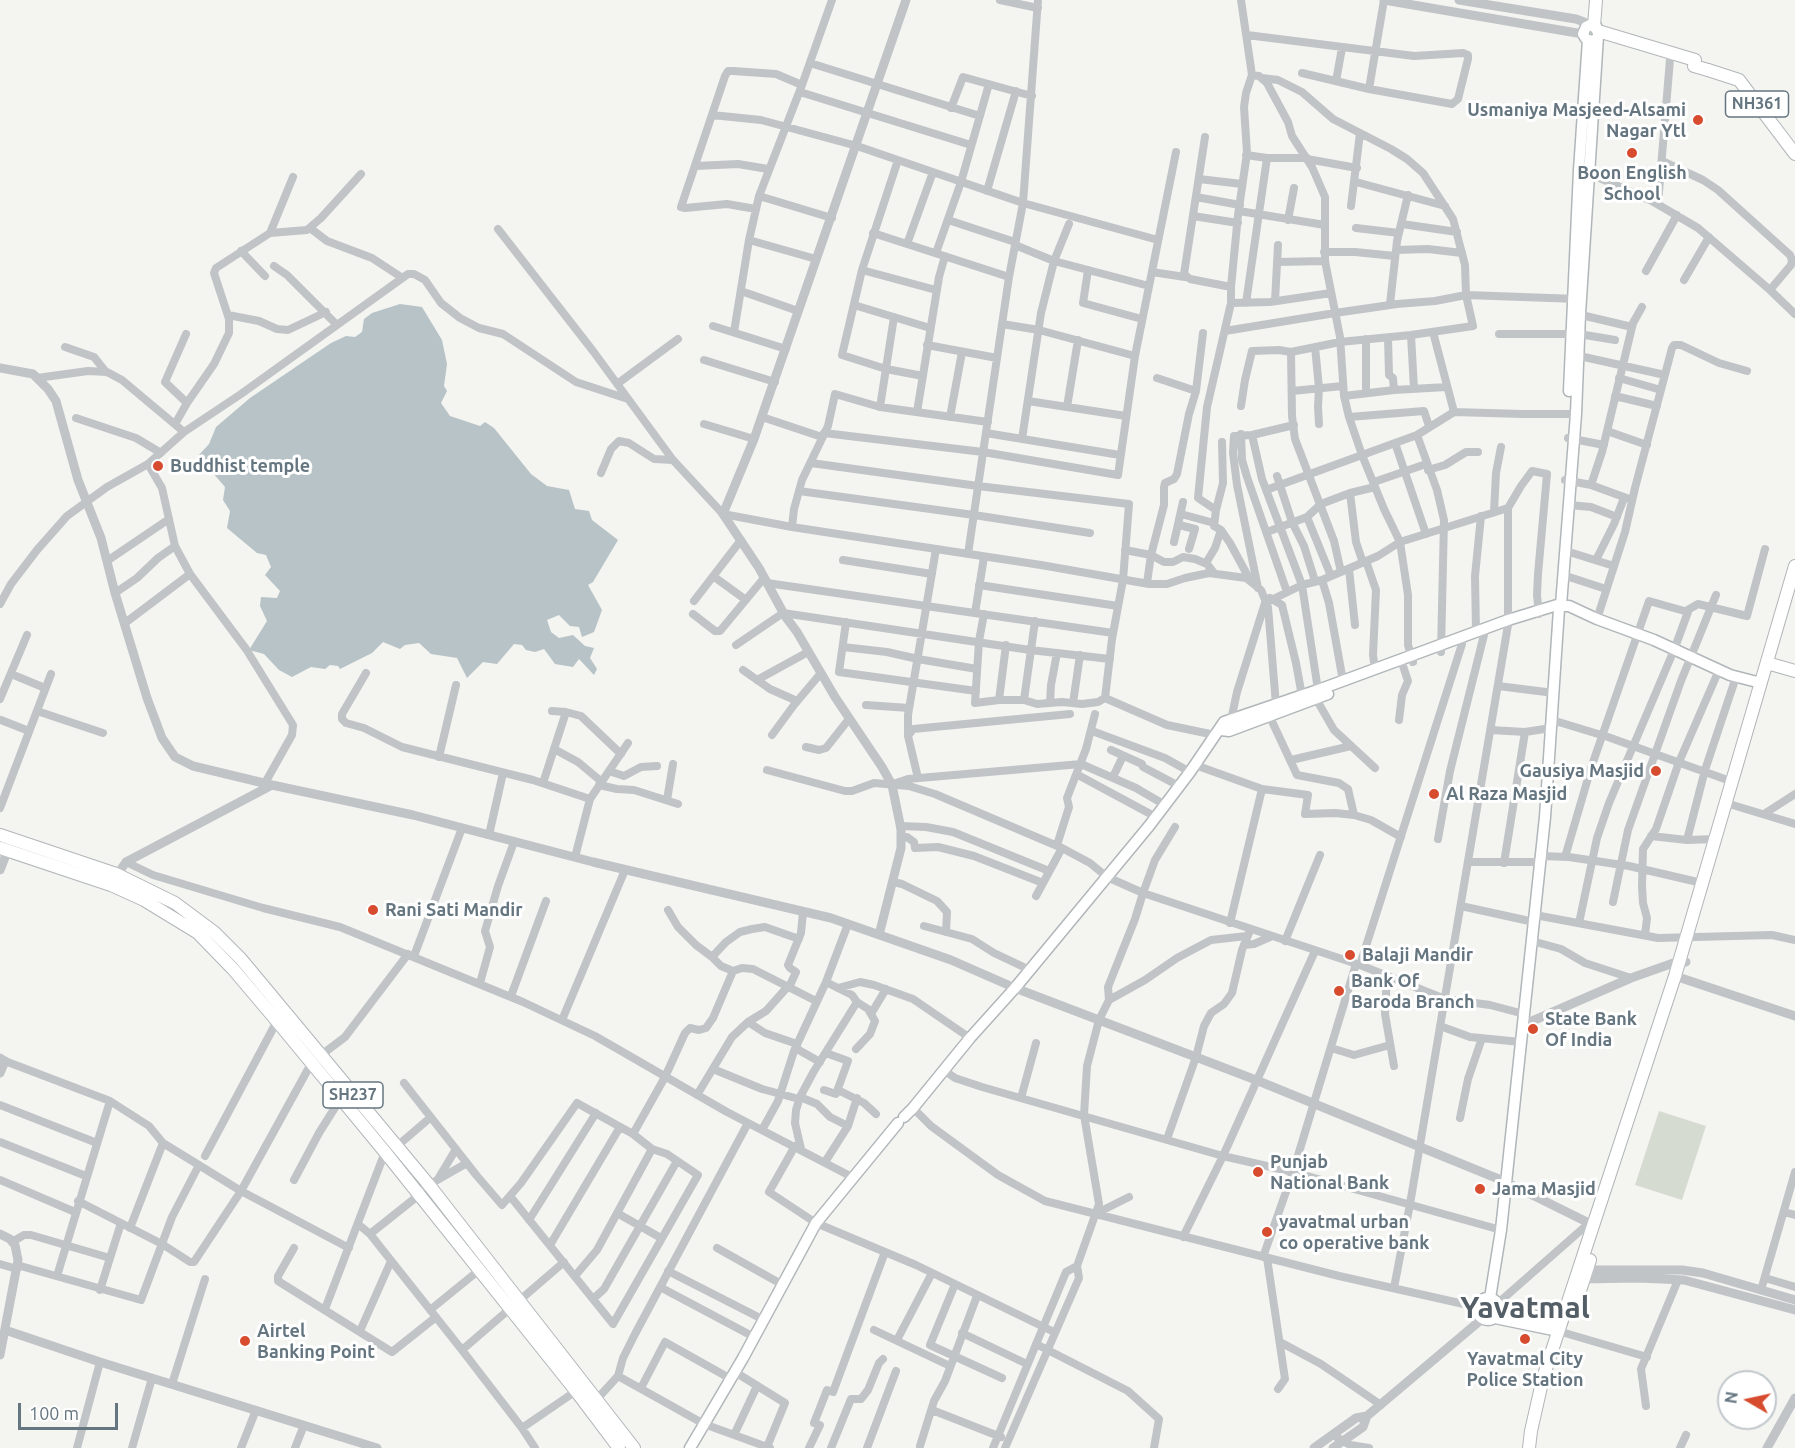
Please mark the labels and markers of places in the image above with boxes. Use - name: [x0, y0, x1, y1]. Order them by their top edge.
- place label: Usmaniya Masjeed-Alsami Nagar Ytl: [1467, 99, 1686, 142]
- marker: Usmaniya Masjeed-Alsami Nagar Ytl: [1691, 113, 1705, 127]
- marker: Boon English School: [1625, 146, 1639, 160]
- place label: Boon English School: [1577, 162, 1687, 204]
- place label: Buddhist temple: [170, 455, 310, 477]
- marker: Buddhist temple: [151, 459, 165, 473]
- place label: Gausiya Masjid: [1519, 760, 1644, 782]
- marker: Gausiya Masjid: [1649, 764, 1663, 778]
- place label: Al Raza Masjid: [1446, 783, 1567, 805]
- marker: Al Raza Masjid: [1427, 787, 1441, 801]
- place label: Rani Sati Mandir: [385, 899, 523, 921]
- marker: Rani Sati Mandir: [366, 903, 380, 917]
- place label: Balaji Mandir: [1362, 944, 1473, 966]
- marker: Balaji Mandir: [1343, 948, 1357, 962]
- place label: Bank Of Baroda Branch: [1351, 970, 1474, 1012]
- marker: Bank Of Baroda Branch: [1332, 984, 1346, 998]
- place label: State Bank Of India: [1545, 1008, 1637, 1050]
- marker: State Bank Of India: [1526, 1022, 1540, 1036]
- place label: Punjab National Bank: [1270, 1151, 1389, 1194]
- marker: Punjab National Bank: [1251, 1165, 1265, 1179]
- place label: Jama Masjid: [1492, 1178, 1596, 1200]
- marker: Jama Masjid: [1473, 1182, 1487, 1196]
- place label: yavatmal urban co operative bank: [1279, 1211, 1429, 1254]
- marker: yavatmal urban co operative bank: [1260, 1225, 1274, 1239]
- place label: Airtel Banking Point: [257, 1320, 375, 1362]
- marker: Yavatmal City Police Station: [1518, 1332, 1532, 1346]
- marker: Airtel Banking Point: [238, 1334, 252, 1348]
- place label: Yavatmal City Police Station: [1466, 1348, 1584, 1390]

